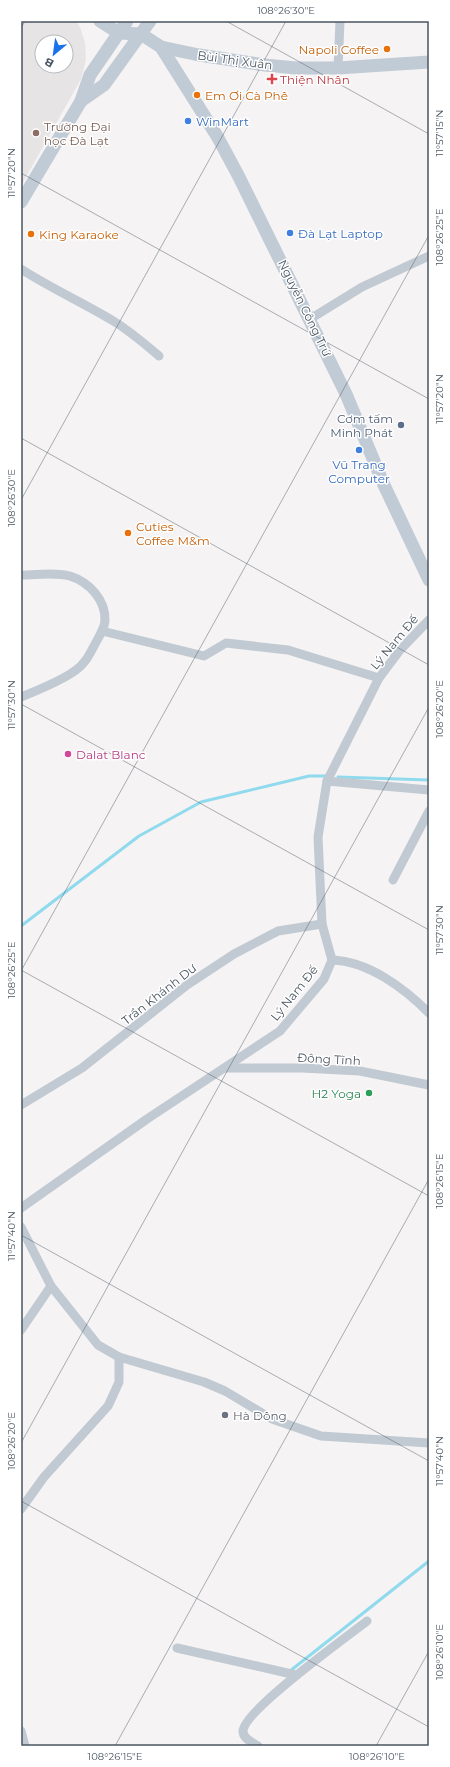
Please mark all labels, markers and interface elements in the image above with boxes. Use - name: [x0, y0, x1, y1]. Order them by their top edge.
- text: 108°26'30"E: [257, 4, 315, 17]
- north arrow: [34, 34, 74, 74]
- place label: Napoli Coffee: [299, 42, 379, 57]
- marker: Napoli Coffee: [382, 44, 392, 54]
- street label: Bùi Thị Xuân: [196, 47, 274, 73]
- text: B: [42, 55, 56, 71]
- place label: Thiện Nhân: [280, 72, 350, 87]
- marker: Thiện Nhân: [267, 74, 277, 84]
- place label: Em Ơi Cà Phê: [205, 88, 288, 103]
- marker: Em Ơi Cà Phê: [192, 90, 202, 100]
- text: 11°57'15"N: [433, 110, 446, 156]
- place label: WinMart: [196, 114, 249, 129]
- marker: WinMart: [183, 116, 193, 126]
- place label: Trường Đại học Đà Lạt: [44, 119, 111, 148]
- marker: Trường Đại học Đà Lạt: [31, 128, 41, 138]
- text: 11°57'20"N: [5, 148, 18, 198]
- text: 108°26'25"E: [433, 208, 446, 265]
- place label: Đà Lạt Laptop: [298, 226, 383, 241]
- place label: King Karaoke: [39, 227, 119, 242]
- marker: Đà Lạt Laptop: [285, 228, 295, 238]
- marker: King Karaoke: [26, 229, 36, 239]
- street label: Nguyễn Công Trứ: [275, 257, 335, 359]
- text: 11°57'20"N: [433, 374, 446, 424]
- place label: Cơm tấm Minh Phát: [330, 411, 393, 440]
- marker: Cơm tấm Minh Phát: [396, 420, 406, 430]
- marker: Vũ Trang Computer: [354, 445, 364, 455]
- place label: Vũ Trang Computer: [328, 457, 390, 486]
- text: 108°26'30"E: [5, 469, 18, 527]
- place label: Cuties Coffee M&m: [136, 519, 210, 548]
- marker: Cuties Coffee M&m: [123, 528, 133, 538]
- street label: Lý Nam Đế: [367, 611, 422, 672]
- text: 11°57'30"N: [5, 680, 18, 730]
- text: 108°26'20"E: [433, 680, 446, 738]
- place label: Dalat Blanc: [76, 747, 146, 762]
- marker: Dalat Blanc: [63, 749, 73, 759]
- text: 11°57'30"N: [433, 905, 446, 955]
- text: 108°26'25"E: [5, 941, 18, 998]
- street label: Trần Khánh Dư: [119, 960, 199, 1028]
- street label: Lý Nam Đế: [267, 962, 321, 1024]
- street label: Đông Tĩnh: [297, 1050, 361, 1068]
- place label: H2 Yoga: [312, 1086, 361, 1101]
- marker: H2 Yoga: [364, 1088, 374, 1098]
- text: 108°26'15"E: [433, 1153, 446, 1208]
- text: 11°57'40"N: [5, 1211, 18, 1261]
- place label: Hà Dông: [233, 1408, 287, 1423]
- marker: Hà Dông: [220, 1410, 230, 1420]
- text: 108°26'20"E: [5, 1412, 18, 1470]
- text: 11°57'40"N: [433, 1436, 446, 1486]
- text: 108°26'10"E: [433, 1624, 446, 1680]
- text: 108°26'15"E: [88, 1750, 143, 1763]
- text: 108°26'10"E: [349, 1750, 405, 1763]

